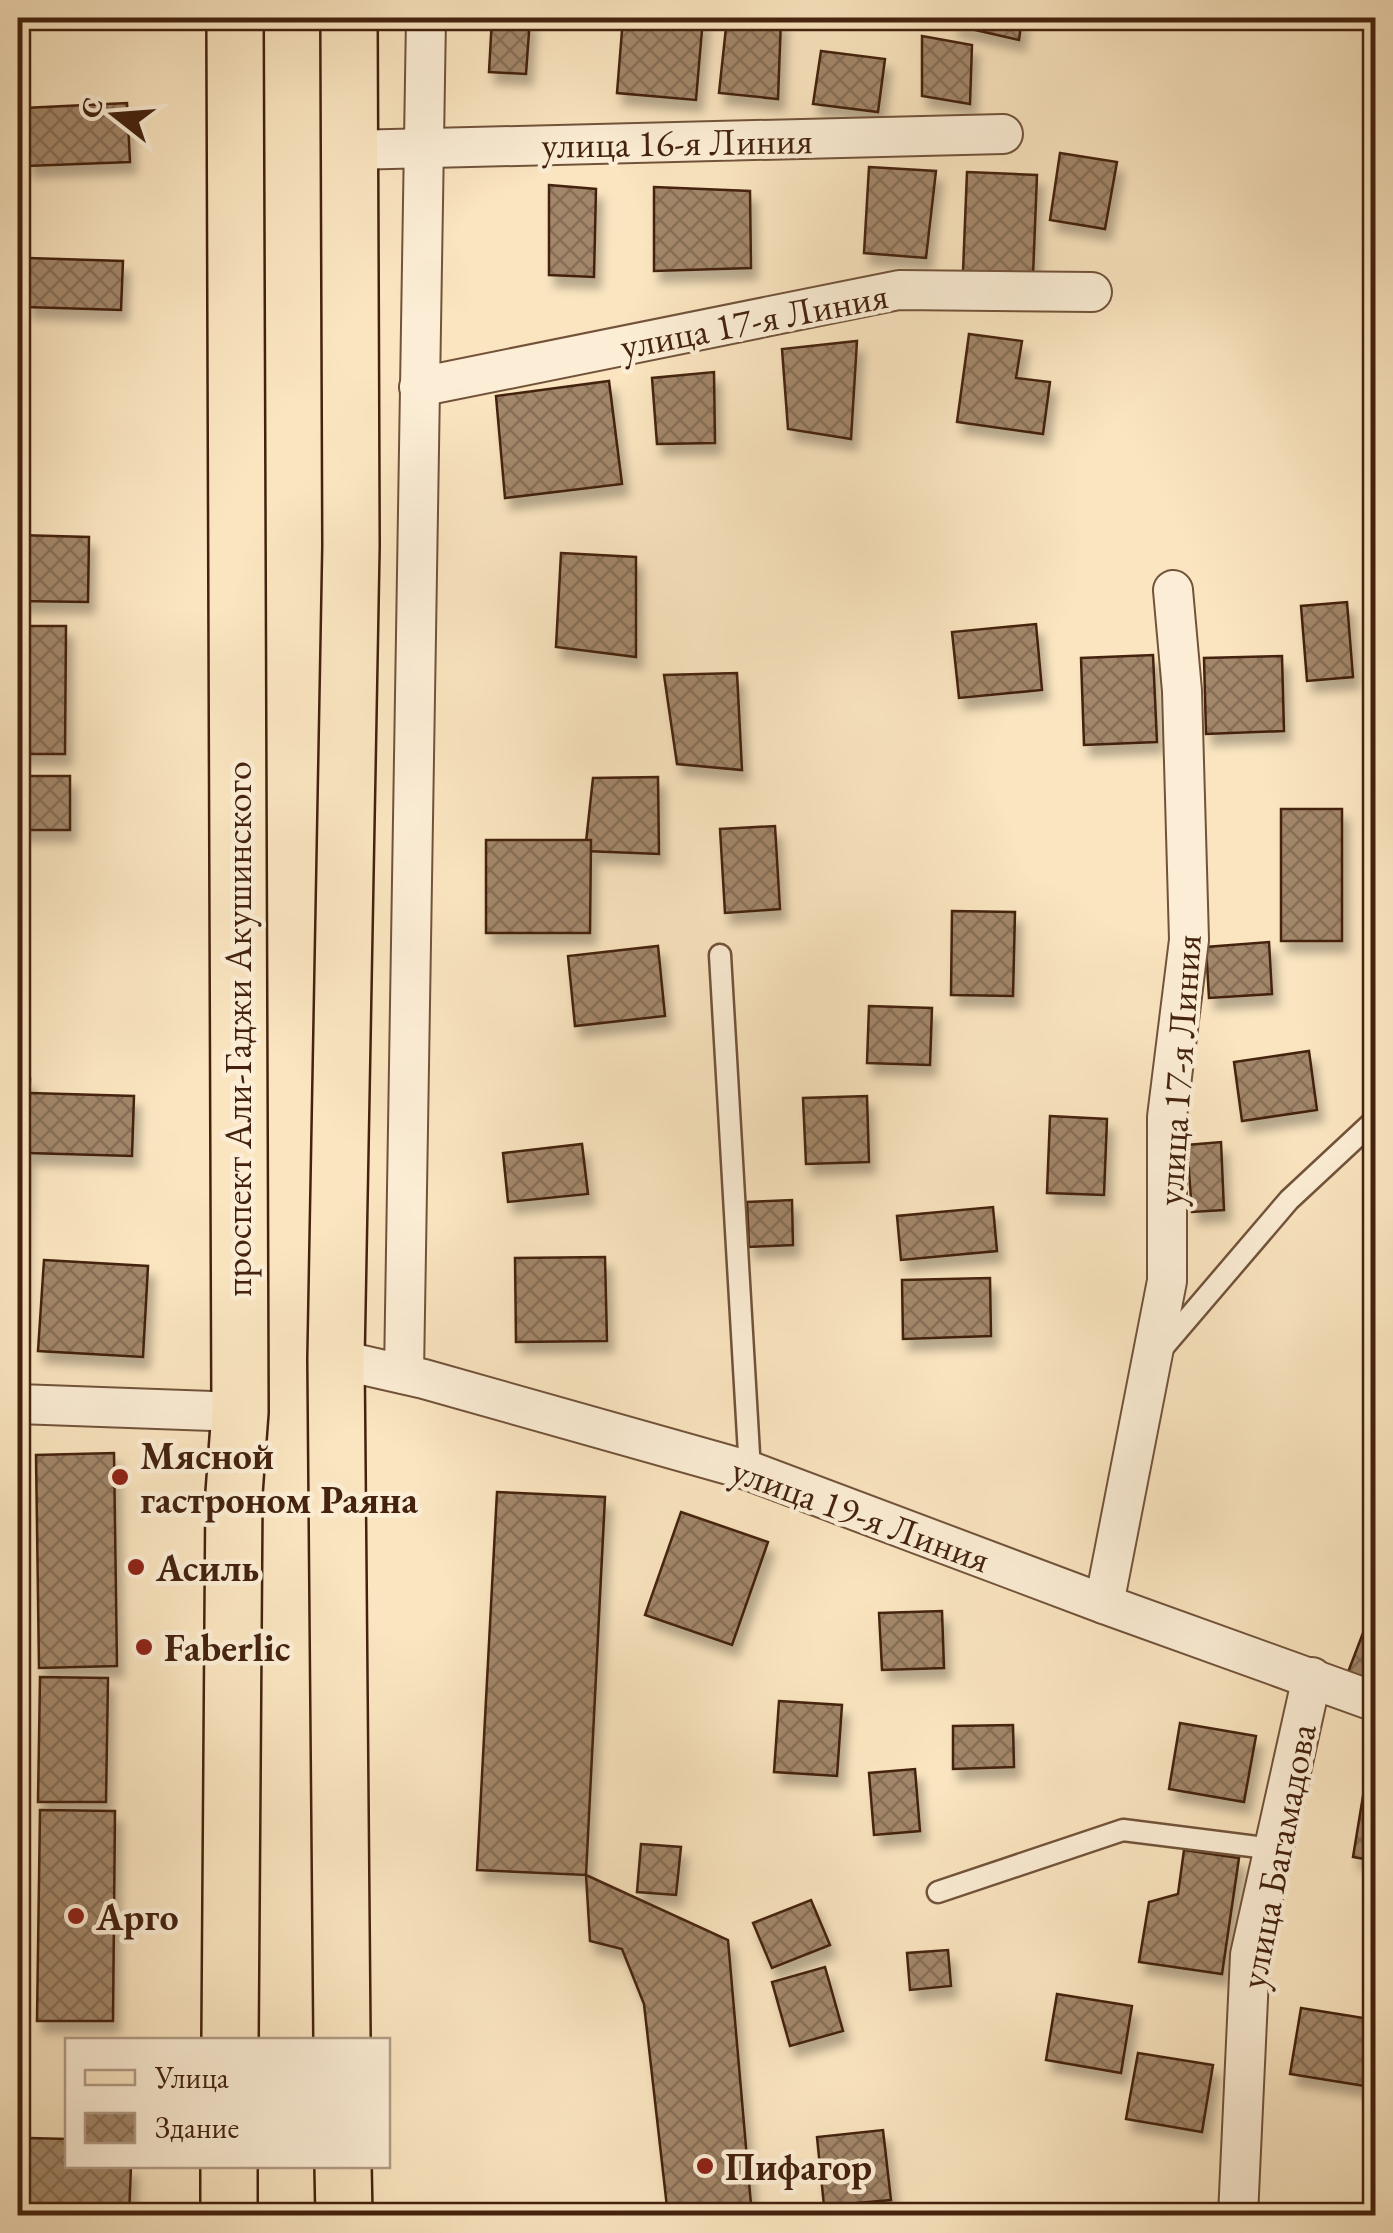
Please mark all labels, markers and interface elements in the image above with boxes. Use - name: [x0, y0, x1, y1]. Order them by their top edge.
- north arrow: [65, 65, 165, 165]
- text: С: [71, 93, 111, 122]
- street label: улица 16-я Линия: [541, 115, 813, 169]
- street label: улица 17-я Линия: [616, 270, 892, 370]
- street label: проспект Али-Гаджи Акушинского: [213, 761, 262, 1297]
- street label: улица 17-я Линия: [1144, 933, 1212, 1207]
- place label: Мясной гастроном Раяна: [140, 1431, 418, 1524]
- street label: улица 19-я Линия: [725, 1445, 997, 1583]
- marker: Мясной гастроном Раяна: [109, 1466, 131, 1488]
- place label: Асиль: [155, 1543, 259, 1592]
- marker: Асиль: [125, 1556, 147, 1578]
- place label: Faberlic: [164, 1623, 290, 1672]
- marker: Faberlic: [133, 1636, 155, 1658]
- street label: улица Багамадова: [1227, 1719, 1327, 1993]
- place label: Арго: [95, 1892, 179, 1941]
- marker: Арго: [65, 1905, 87, 1927]
- legend: [65, 2038, 390, 2168]
- text: Улица: [154, 2058, 229, 2097]
- text: Здание: [155, 2108, 239, 2147]
- place label: Пифагор: [725, 2142, 872, 2191]
- marker: Пифагор: [694, 2155, 716, 2177]

